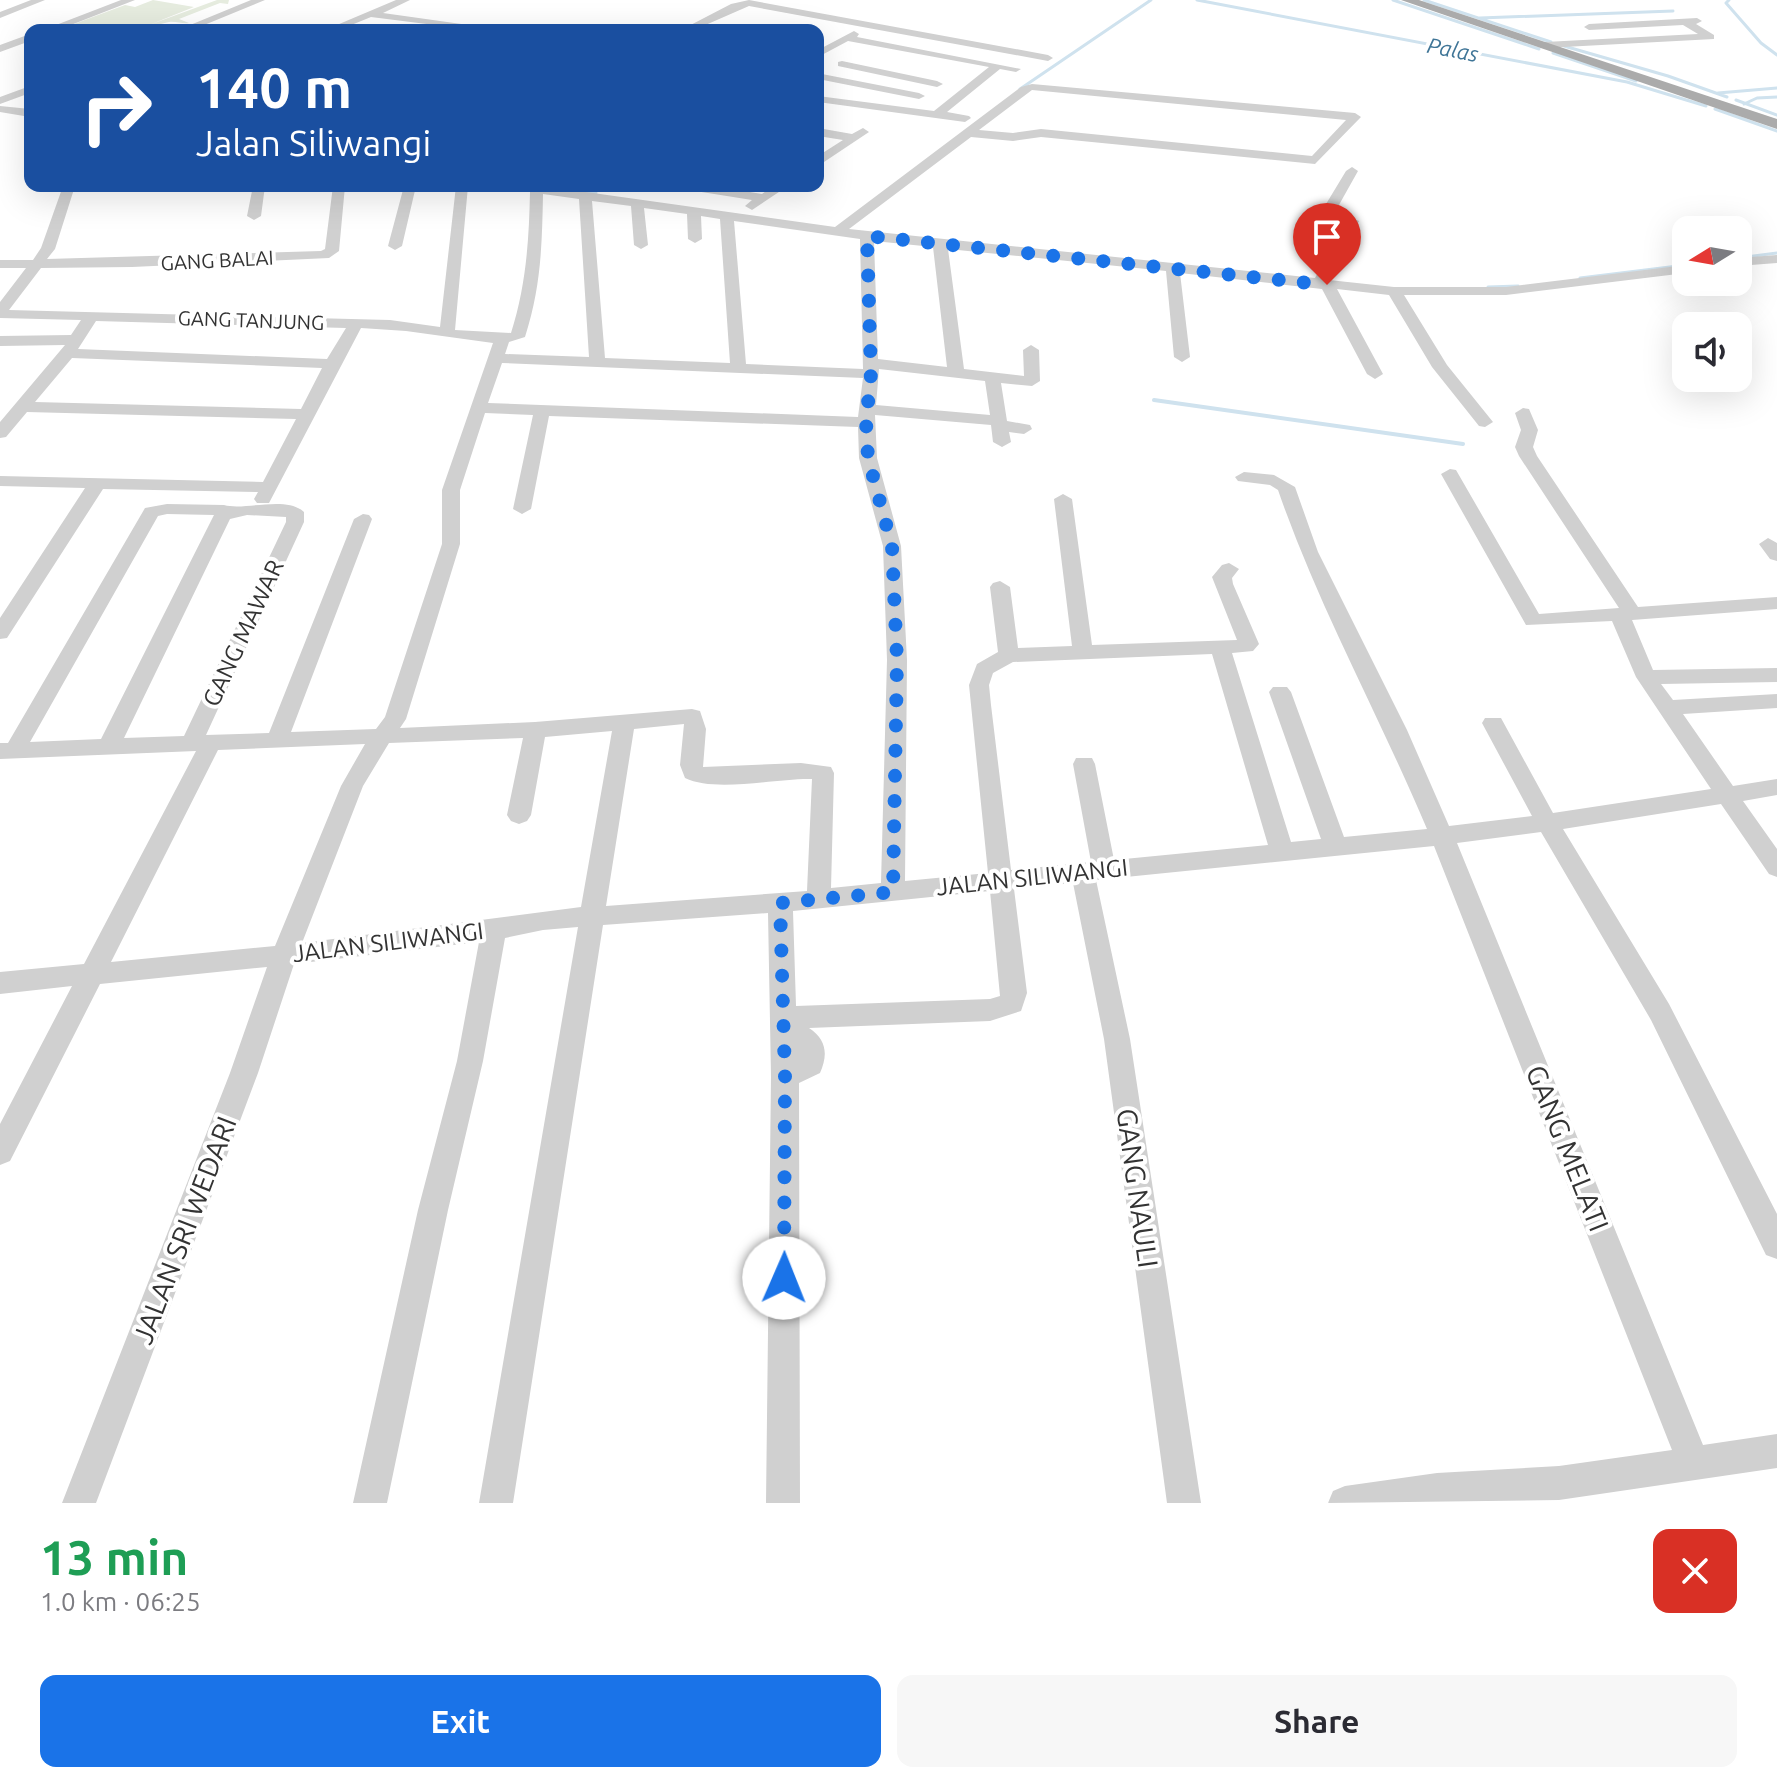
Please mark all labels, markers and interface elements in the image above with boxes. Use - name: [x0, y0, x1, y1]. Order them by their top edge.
- water label: Palas: [1425, 32, 1481, 66]
- icon: right: [64, 56, 168, 160]
- text: 140 m: [196, 56, 352, 119]
- text: Jalan Siliwangi: [196, 122, 431, 163]
- pin: [1293, 203, 1361, 285]
- icon: arrive: [1305, 215, 1349, 259]
- north arrow: [1672, 216, 1752, 296]
- map controls: [1672, 216, 1752, 392]
- street label: GANG BALAI: [160, 246, 274, 274]
- street label: GANG TANJUNG: [177, 306, 325, 334]
- button: sound: [1672, 312, 1752, 392]
- street label: GANG MAWAR: [197, 555, 289, 711]
- street label: JALAN SILIWANGI: [935, 854, 1129, 900]
- street label: JALAN SILIWANGI: [291, 917, 485, 967]
- street label: GANG MELATI: [1521, 1061, 1615, 1235]
- street label: GANG NAULI: [1111, 1106, 1165, 1270]
- street label: JALAN SRI WEDARI: [126, 1112, 242, 1348]
- position arrow: [742, 1236, 826, 1320]
- button: close: [1653, 1529, 1737, 1613]
- text: 13 min: [40, 1530, 188, 1584]
- text: 1.0 km · 06:25: [40, 1587, 201, 1616]
- button: Exit: [40, 1675, 881, 1767]
- button: Share: [897, 1675, 1737, 1767]

